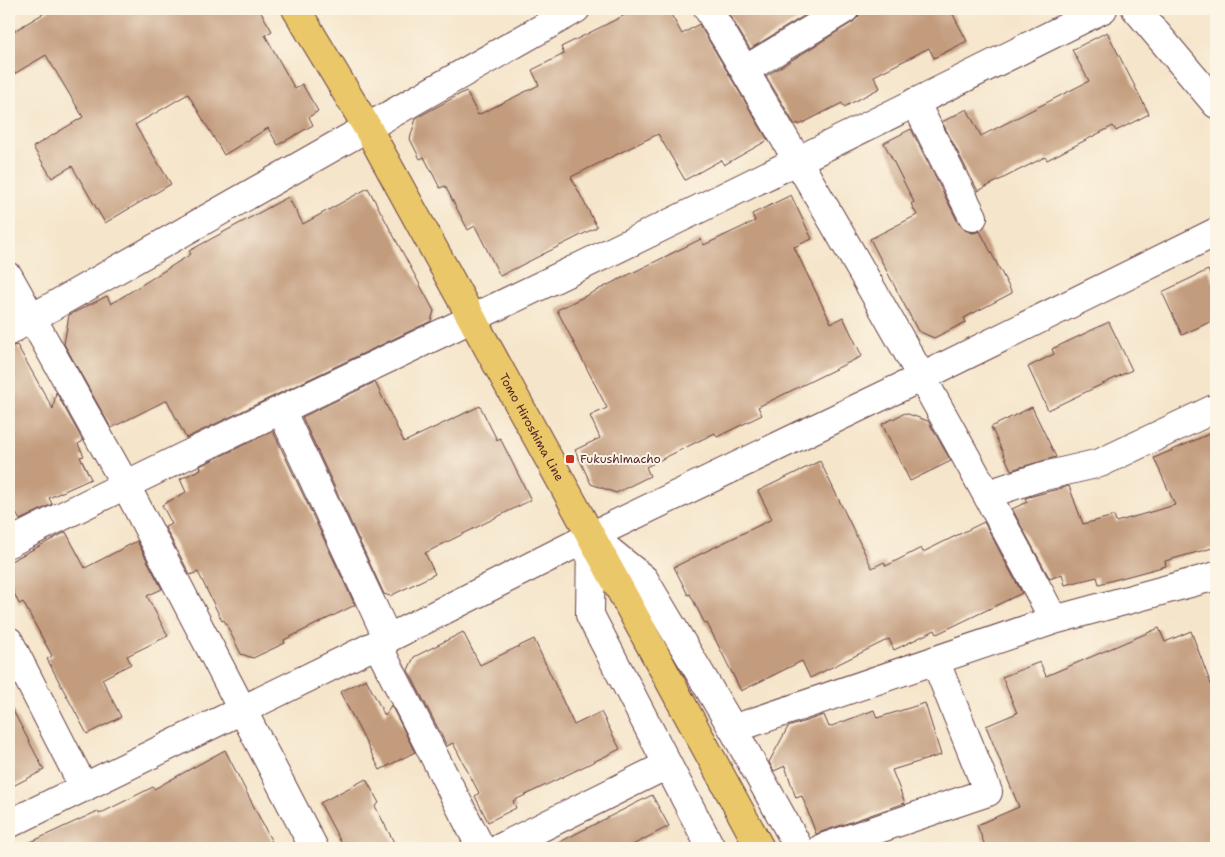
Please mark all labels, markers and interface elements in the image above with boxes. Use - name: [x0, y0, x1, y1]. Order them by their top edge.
- street label: Tomo Hiroshima Line: [495, 370, 568, 484]
- place label: Fukushimacho: [580, 451, 661, 467]
- marker: Fukushimacho: [564, 453, 576, 465]

